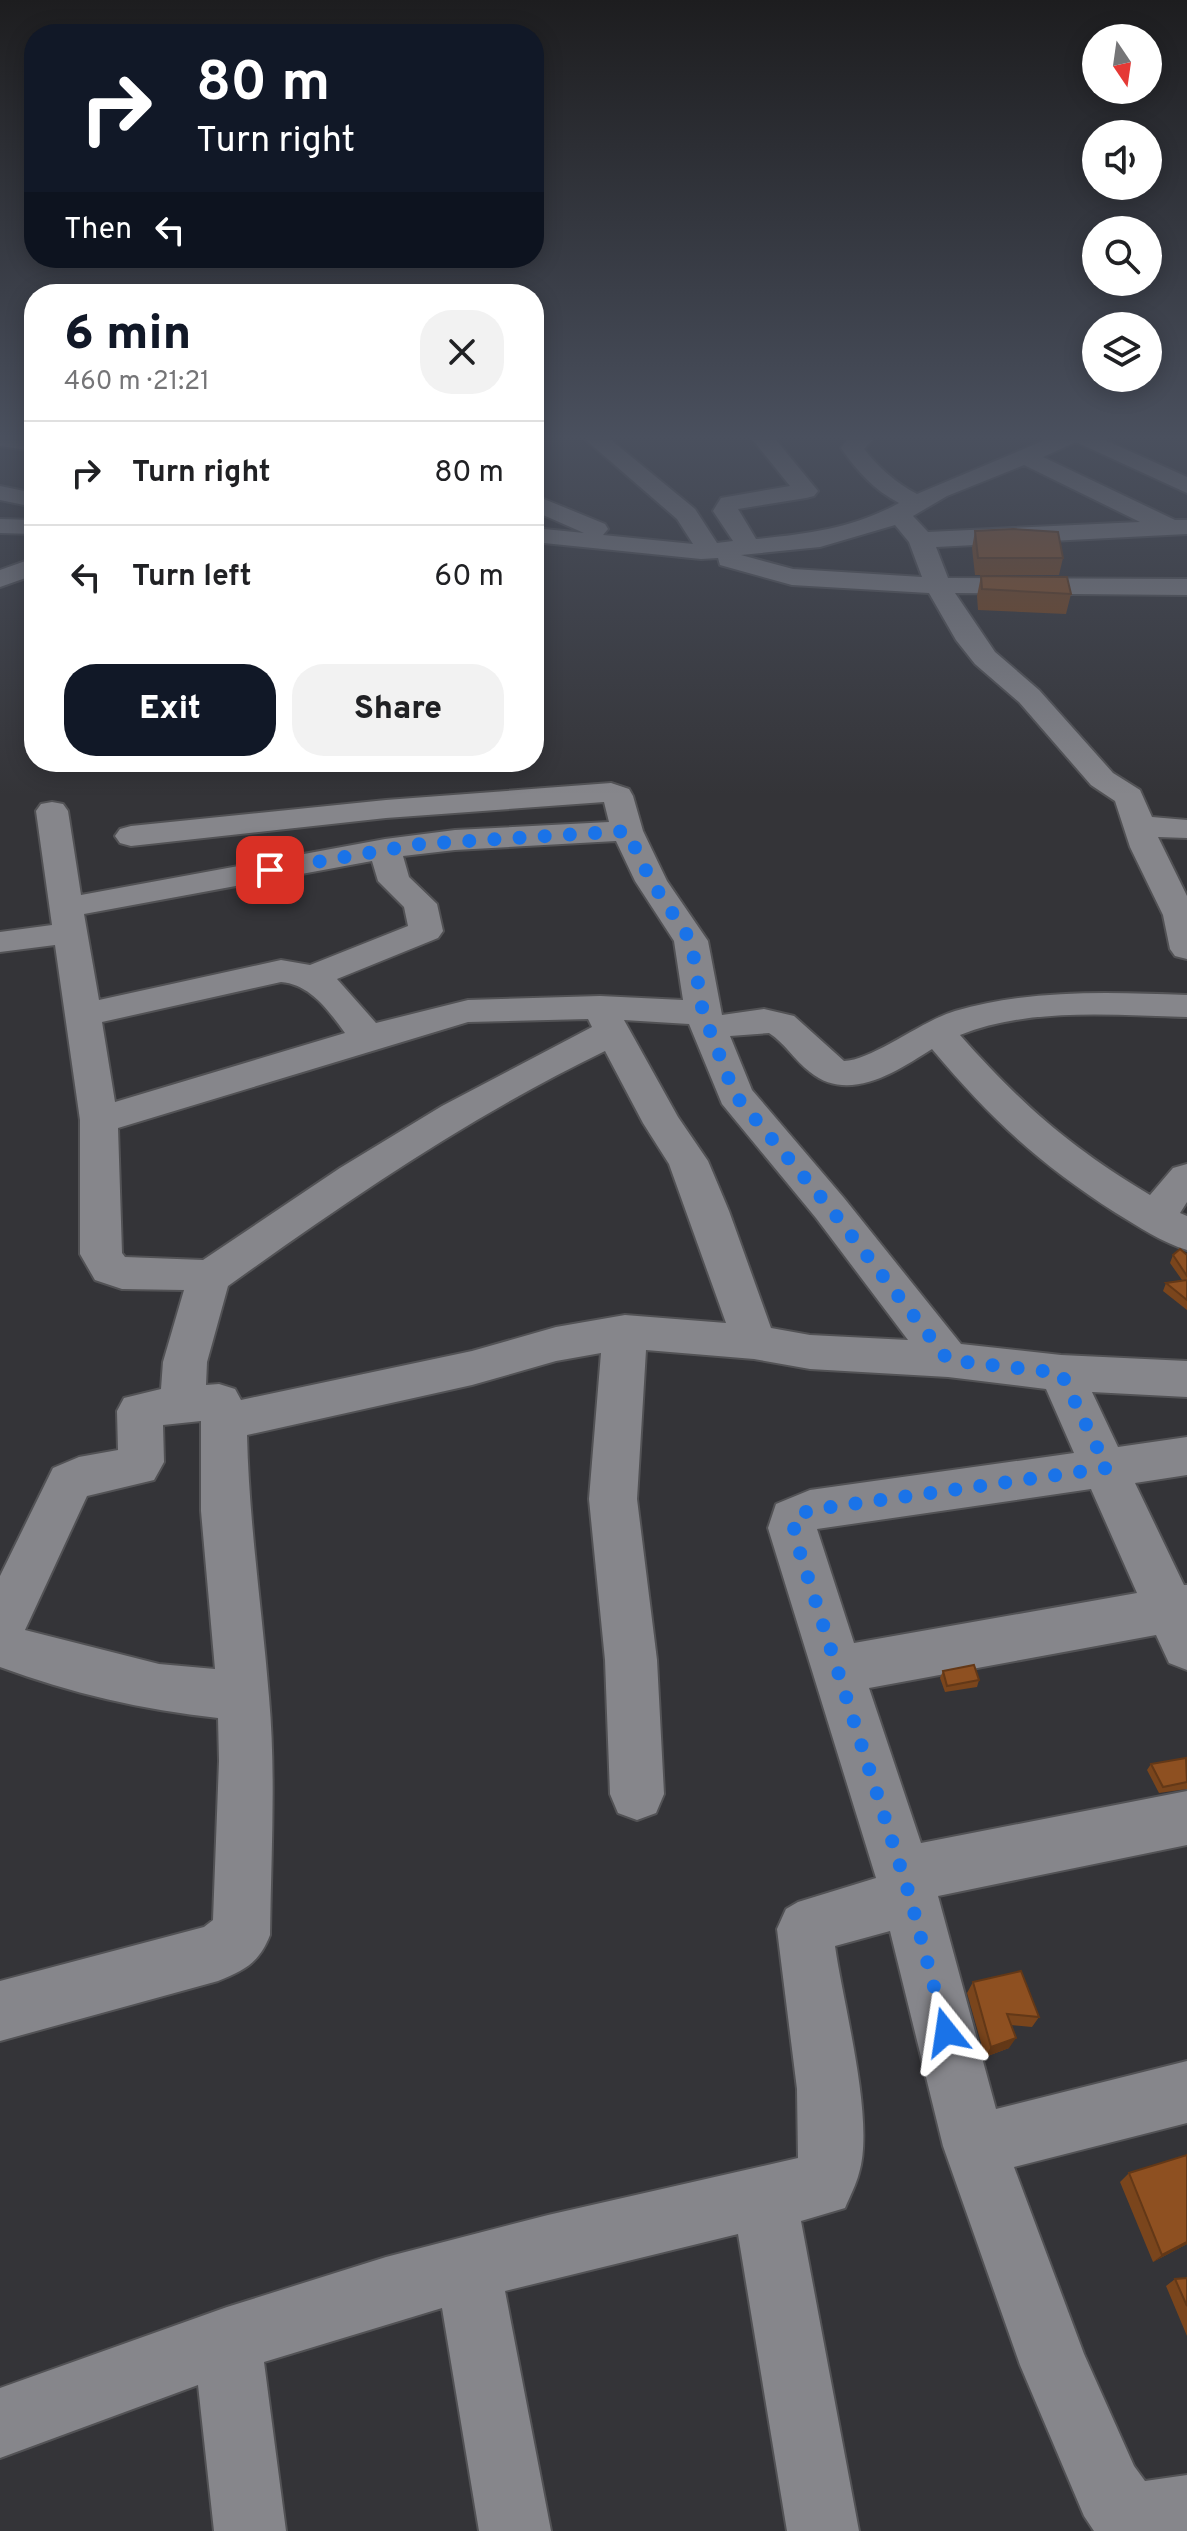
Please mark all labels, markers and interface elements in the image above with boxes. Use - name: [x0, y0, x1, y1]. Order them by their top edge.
- north arrow: [1082, 24, 1162, 104]
- map controls: [1082, 24, 1162, 392]
- text: 80 m: [196, 50, 330, 120]
- icon: right: [64, 56, 168, 160]
- text: Turn right: [196, 119, 355, 165]
- button: sound: [1082, 120, 1162, 200]
- icon: left: [148, 208, 192, 252]
- text: Then: [64, 212, 132, 249]
- button: search: [1082, 216, 1162, 296]
- text: 6 min: [64, 306, 191, 366]
- button: close: [420, 310, 504, 394]
- button: layers: [1082, 312, 1162, 392]
- text: 460 m · 21:21: [64, 366, 210, 399]
- icon: right: [64, 451, 108, 495]
- text: Turn right: [132, 455, 270, 492]
- text: 80 m: [434, 455, 504, 492]
- icon: left: [64, 555, 108, 599]
- text: Turn left: [132, 559, 252, 596]
- text: 60 m: [434, 559, 504, 596]
- button: Exit: [64, 664, 276, 756]
- button: Share: [292, 664, 504, 756]
- pin: [236, 836, 304, 904]
- icon: arrive: [248, 848, 292, 892]
- position arrow: [904, 1990, 988, 2074]

